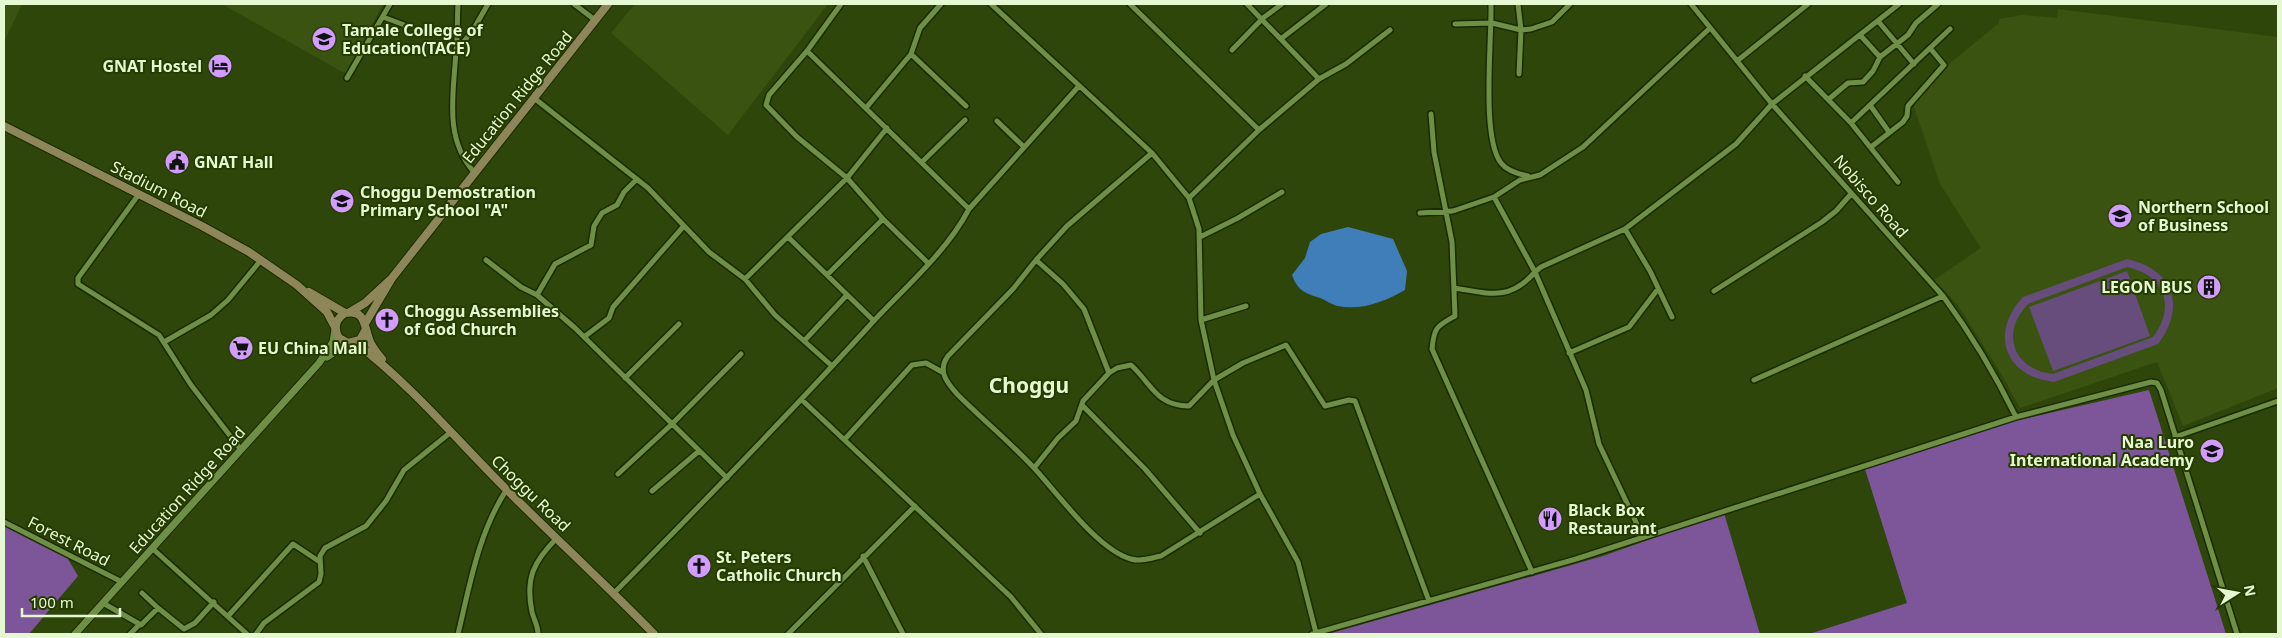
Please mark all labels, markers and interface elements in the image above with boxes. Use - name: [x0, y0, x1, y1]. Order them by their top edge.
- place label: Tamale College of Education(TACE): [342, 19, 483, 59]
- school or university icon: Tamale College of Education(TACE): [311, 26, 337, 52]
- street label: Education Ridge Road: [457, 26, 577, 168]
- hotel icon: GNAT Hostel: [207, 53, 233, 79]
- place label: GNAT Hostel: [103, 55, 202, 77]
- public building icon: GNAT Hall: [164, 149, 190, 175]
- street label: Nobisco Road: [1829, 150, 1913, 242]
- place label: GNAT Hall: [194, 151, 273, 173]
- street label: Stadium Road: [107, 155, 211, 223]
- place label: Choggu Demostration Primary School "A": [360, 181, 536, 221]
- school or university icon: Choggu Demostration Primary School "A": [329, 188, 355, 214]
- place label: Northern School of Business: [2138, 196, 2269, 236]
- school or university icon: Northern School of Business: [2107, 203, 2133, 229]
- building icon: LEGON BUS: [2196, 274, 2222, 300]
- place label: LEGON BUS: [2101, 276, 2192, 298]
- place label: Choggu Assemblies of God Church: [404, 300, 559, 340]
- church icon: Choggu Assemblies of God Church: [374, 307, 400, 333]
- supermarket icon: EU China Mall: [228, 335, 254, 361]
- place label: EU China Mall: [258, 337, 367, 359]
- district label: Choggu: [989, 371, 1069, 399]
- street label: Education Ridge Road: [124, 422, 250, 558]
- place label: Naa Luro International Academy: [2010, 431, 2195, 471]
- school or university icon: Naa Luro International Academy: [2199, 438, 2225, 464]
- street label: Choggu Road: [487, 450, 575, 536]
- place label: Black Box Restaurant: [1568, 499, 1657, 539]
- restaurant icon: Black Box Restaurant: [1537, 506, 1563, 532]
- street label: Forest Road: [24, 511, 114, 571]
- place label: St. Peters Catholic Church: [716, 546, 842, 586]
- church icon: St. Peters Catholic Church: [686, 553, 712, 579]
- north arrow: [2212, 568, 2262, 618]
- text: N: [2240, 583, 2261, 598]
- scale bar: [22, 586, 120, 618]
- text: 100 m: [30, 592, 74, 612]

